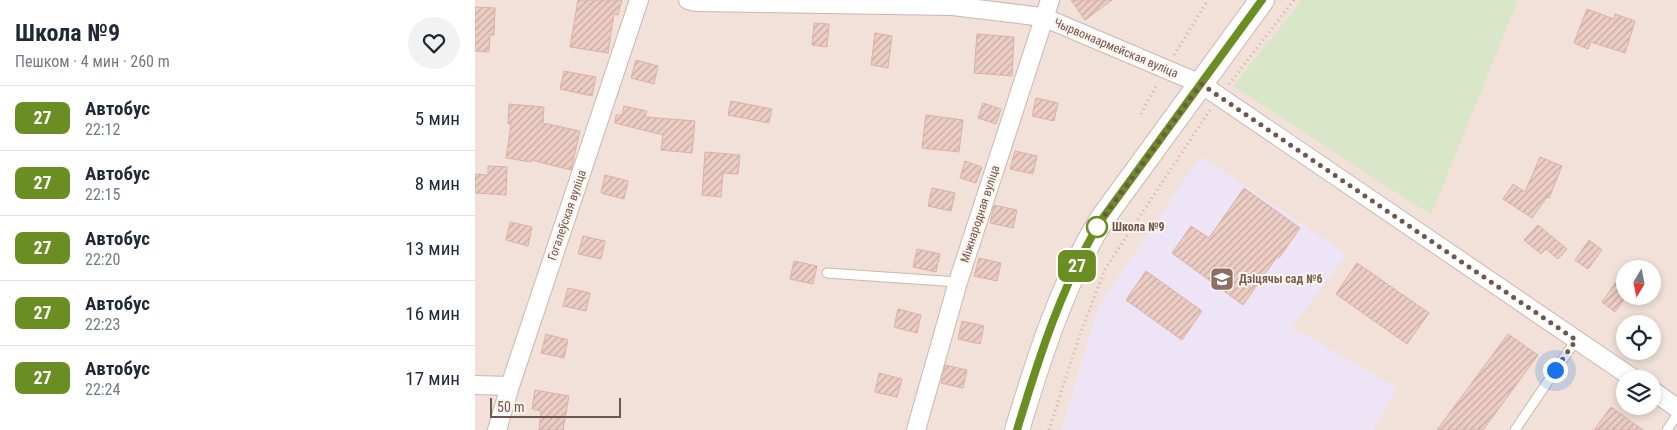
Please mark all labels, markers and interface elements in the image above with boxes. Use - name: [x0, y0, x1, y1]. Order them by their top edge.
- street label: Чырвонаармейская вуліца: [1052, 15, 1180, 81]
- button: heart: [408, 17, 460, 69]
- text: Школа №9: [15, 19, 120, 47]
- text: Пешком · 4 мин · 260 m: [15, 52, 170, 71]
- text: Автобус: [85, 97, 150, 120]
- text: 27: [33, 107, 52, 128]
- text: 5 мин: [415, 107, 460, 130]
- text: 22:12: [85, 120, 120, 139]
- text: Автобус: [85, 162, 150, 185]
- street label: Міжнародная вуліца: [958, 163, 1002, 264]
- street label: Гогалеўская вуліца: [545, 168, 589, 262]
- text: 27: [33, 172, 52, 193]
- text: 8 мин: [415, 172, 460, 195]
- text: 22:15: [85, 185, 120, 204]
- marker: Школа №9: [1086, 216, 1108, 238]
- place label: Школа №9: [1112, 220, 1165, 234]
- text: Автобус: [85, 227, 150, 250]
- text: 27: [33, 237, 52, 258]
- text: 13 мин: [405, 237, 460, 260]
- text: 22:20: [85, 250, 120, 269]
- line badge: 27: [1055, 250, 1099, 282]
- text: 27: [1068, 255, 1086, 276]
- north arrow: [1616, 260, 1661, 305]
- map controls: [1616, 260, 1661, 415]
- school or university icon: Дзіцячы сад №6: [1209, 266, 1235, 292]
- place label: Дзіцячы сад №6: [1239, 272, 1323, 286]
- text: Автобус: [85, 292, 150, 315]
- text: 27: [33, 302, 52, 323]
- text: 16 мин: [405, 302, 460, 325]
- text: 22:23: [85, 315, 120, 334]
- button: locate: [1616, 315, 1661, 360]
- text: Автобус: [85, 357, 150, 380]
- your location: [1543, 358, 1568, 383]
- text: 27: [33, 367, 52, 388]
- text: 17 мин: [405, 367, 460, 390]
- button: layers: [1616, 370, 1661, 415]
- text: 22:24: [85, 380, 120, 399]
- scale bar: [490, 395, 621, 418]
- text: 50 m: [497, 399, 525, 415]

